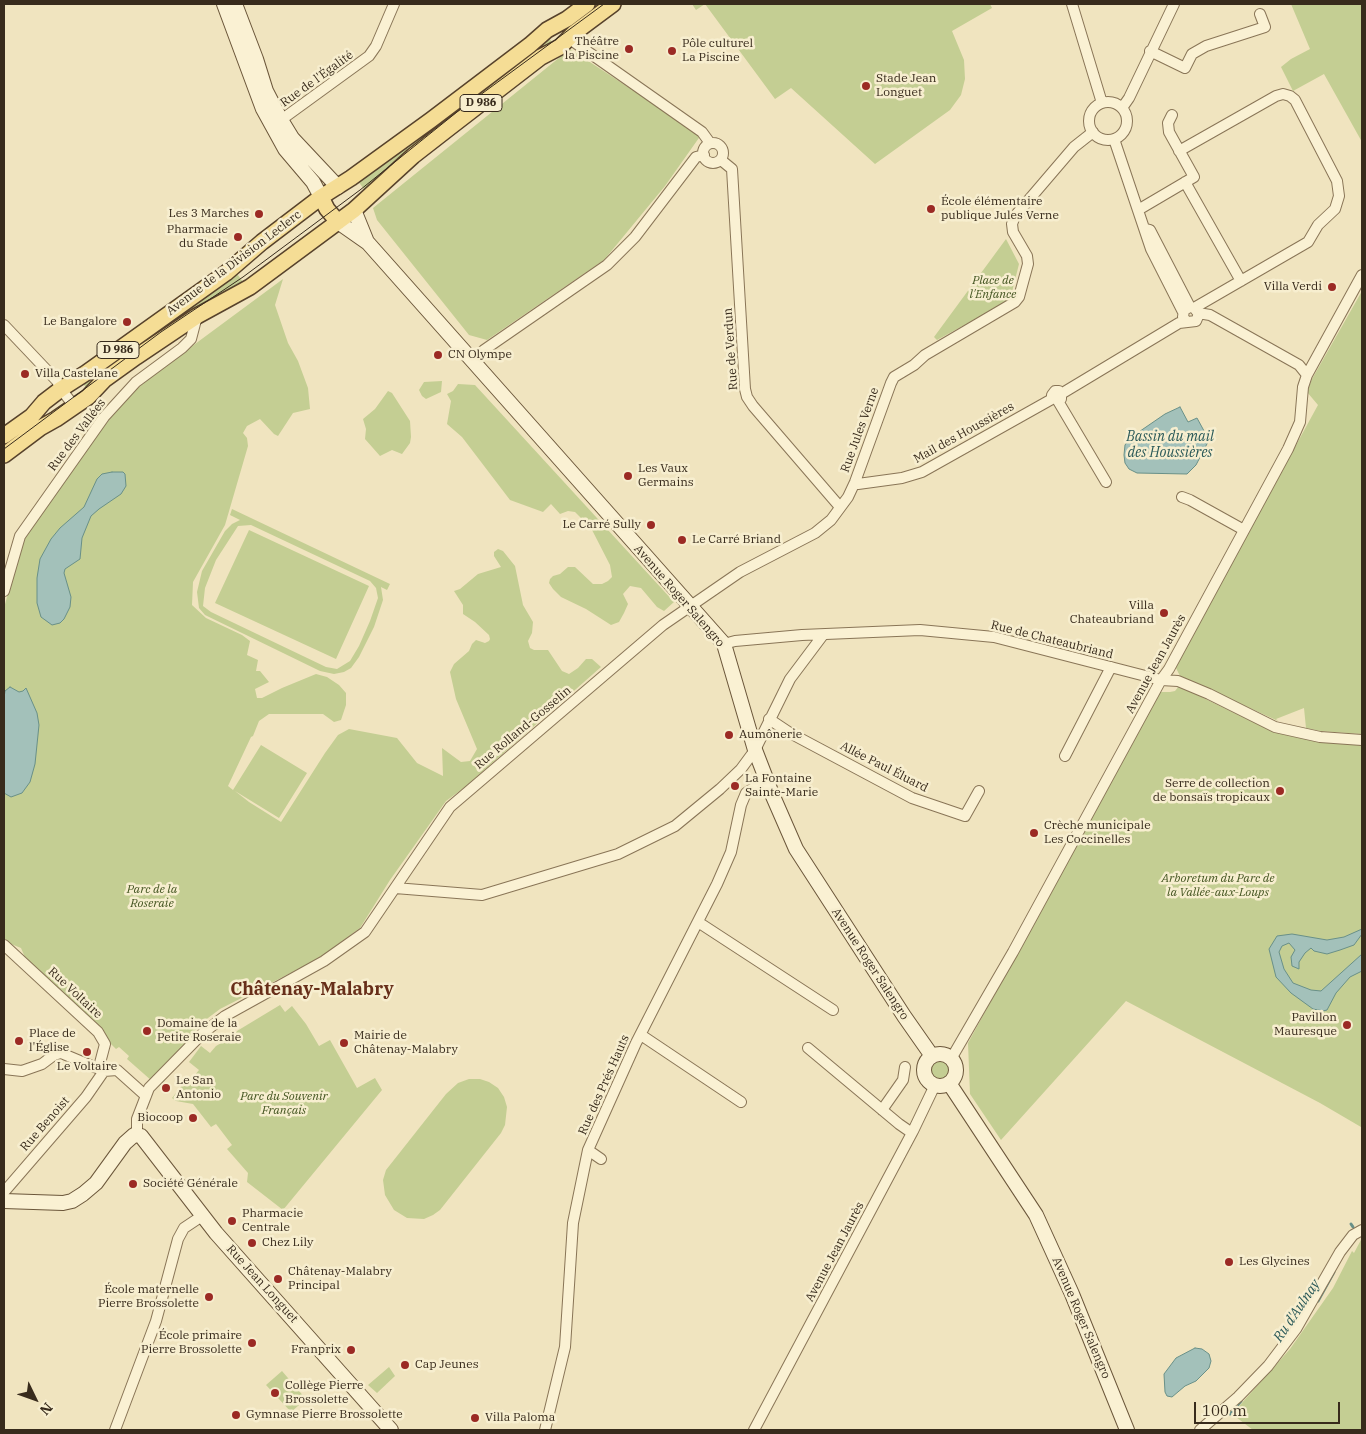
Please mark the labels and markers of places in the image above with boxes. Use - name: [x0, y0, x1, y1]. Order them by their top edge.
- place label: Théâtre la Piscine: [565, 35, 619, 63]
- place label: Pôle culturel La Piscine: [682, 37, 753, 65]
- marker: Théâtre la Piscine: [623, 43, 635, 55]
- marker: Pôle culturel La Piscine: [666, 45, 678, 57]
- place label: Stade Jean Longuet: [876, 72, 936, 100]
- marker: Stade Jean Longuet: [860, 80, 872, 92]
- place label: École élémentaire publique Jules Verne: [941, 195, 1059, 223]
- marker: École élémentaire publique Jules Verne: [925, 203, 937, 215]
- place label: Les 3 Marches: [169, 207, 249, 221]
- marker: Les 3 Marches: [253, 208, 265, 220]
- place label: Pharmacie du Stade: [167, 223, 228, 251]
- marker: Pharmacie du Stade: [232, 231, 244, 243]
- place label: Villa Verdi: [1264, 280, 1322, 294]
- marker: Villa Verdi: [1326, 281, 1338, 293]
- place label: Le Bangalore: [43, 315, 117, 329]
- marker: Le Bangalore: [121, 316, 133, 328]
- place label: CN Olympe: [448, 348, 512, 362]
- marker: CN Olympe: [432, 349, 444, 361]
- place label: Villa Castelane: [35, 367, 118, 381]
- marker: Villa Castelane: [19, 368, 31, 380]
- place label: Les Vaux Germains: [638, 462, 694, 490]
- marker: Les Vaux Germains: [622, 470, 634, 482]
- place label: Le Carré Sully: [562, 518, 641, 532]
- marker: Le Carré Sully: [645, 519, 657, 531]
- place label: Le Carré Briand: [692, 533, 781, 547]
- marker: Le Carré Briand: [676, 534, 688, 546]
- place label: Villa Chateaubriand: [1070, 599, 1154, 627]
- marker: Villa Chateaubriand: [1158, 607, 1170, 619]
- place label: Aumônerie: [739, 728, 802, 742]
- marker: Aumônerie: [723, 729, 735, 741]
- place label: La Fontaine Sainte-Marie: [745, 772, 818, 800]
- place label: Serre de collection de bonsaïs tropicaux: [1153, 777, 1270, 805]
- marker: La Fontaine Sainte-Marie: [729, 780, 741, 792]
- marker: Serre de collection de bonsaïs tropicaux: [1274, 785, 1286, 797]
- place label: Crèche municipale Les Coccinelles: [1044, 819, 1151, 847]
- marker: Crèche municipale Les Coccinelles: [1028, 827, 1040, 839]
- place label: Pavillon Mauresque: [1274, 1011, 1337, 1039]
- place label: Domaine de la Petite Roseraie: [157, 1017, 241, 1045]
- marker: Pavillon Mauresque: [1341, 1019, 1353, 1031]
- marker: Domaine de la Petite Roseraie: [141, 1025, 153, 1037]
- place label: Place de l'Église: [29, 1027, 76, 1055]
- place label: Mairie de Châtenay-Malabry: [354, 1029, 458, 1057]
- marker: Place de l'Église: [13, 1035, 25, 1047]
- marker: Mairie de Châtenay-Malabry: [338, 1037, 350, 1049]
- marker: Le Voltaire: [81, 1046, 93, 1058]
- place label: Le Voltaire: [57, 1060, 117, 1074]
- place label: Le San Antonio: [176, 1074, 221, 1102]
- marker: Le San Antonio: [160, 1082, 172, 1094]
- place label: Biocoop: [137, 1111, 183, 1125]
- marker: Biocoop: [187, 1112, 199, 1124]
- place label: Société Générale: [143, 1177, 238, 1191]
- marker: Société Générale: [127, 1178, 139, 1190]
- place label: Pharmacie Centrale: [242, 1207, 303, 1235]
- marker: Pharmacie Centrale: [226, 1215, 238, 1227]
- place label: Chez Lily: [262, 1236, 313, 1250]
- marker: Chez Lily: [246, 1237, 258, 1249]
- place label: Les Glycines: [1239, 1255, 1310, 1269]
- marker: Les Glycines: [1223, 1256, 1235, 1268]
- place label: Châtenay-Malabry Principal: [288, 1265, 392, 1293]
- marker: Châtenay-Malabry Principal: [272, 1273, 284, 1285]
- place label: École maternelle Pierre Brossolette: [98, 1283, 199, 1311]
- marker: École maternelle Pierre Brossolette: [203, 1291, 215, 1303]
- place label: École primaire Pierre Brossolette: [141, 1329, 242, 1357]
- marker: École primaire Pierre Brossolette: [246, 1337, 258, 1349]
- place label: Franprix: [291, 1343, 341, 1357]
- marker: Franprix: [345, 1344, 357, 1356]
- place label: Cap Jeunes: [415, 1358, 479, 1372]
- marker: Cap Jeunes: [399, 1359, 411, 1371]
- place label: Collège Pierre Brossolette: [285, 1379, 364, 1407]
- marker: Collège Pierre Brossolette: [269, 1387, 281, 1399]
- place label: Gymnase Pierre Brossolette: [246, 1408, 403, 1422]
- marker: Gymnase Pierre Brossolette: [230, 1409, 242, 1421]
- place label: Villa Paloma: [485, 1411, 555, 1425]
- marker: Villa Paloma: [469, 1412, 481, 1424]

